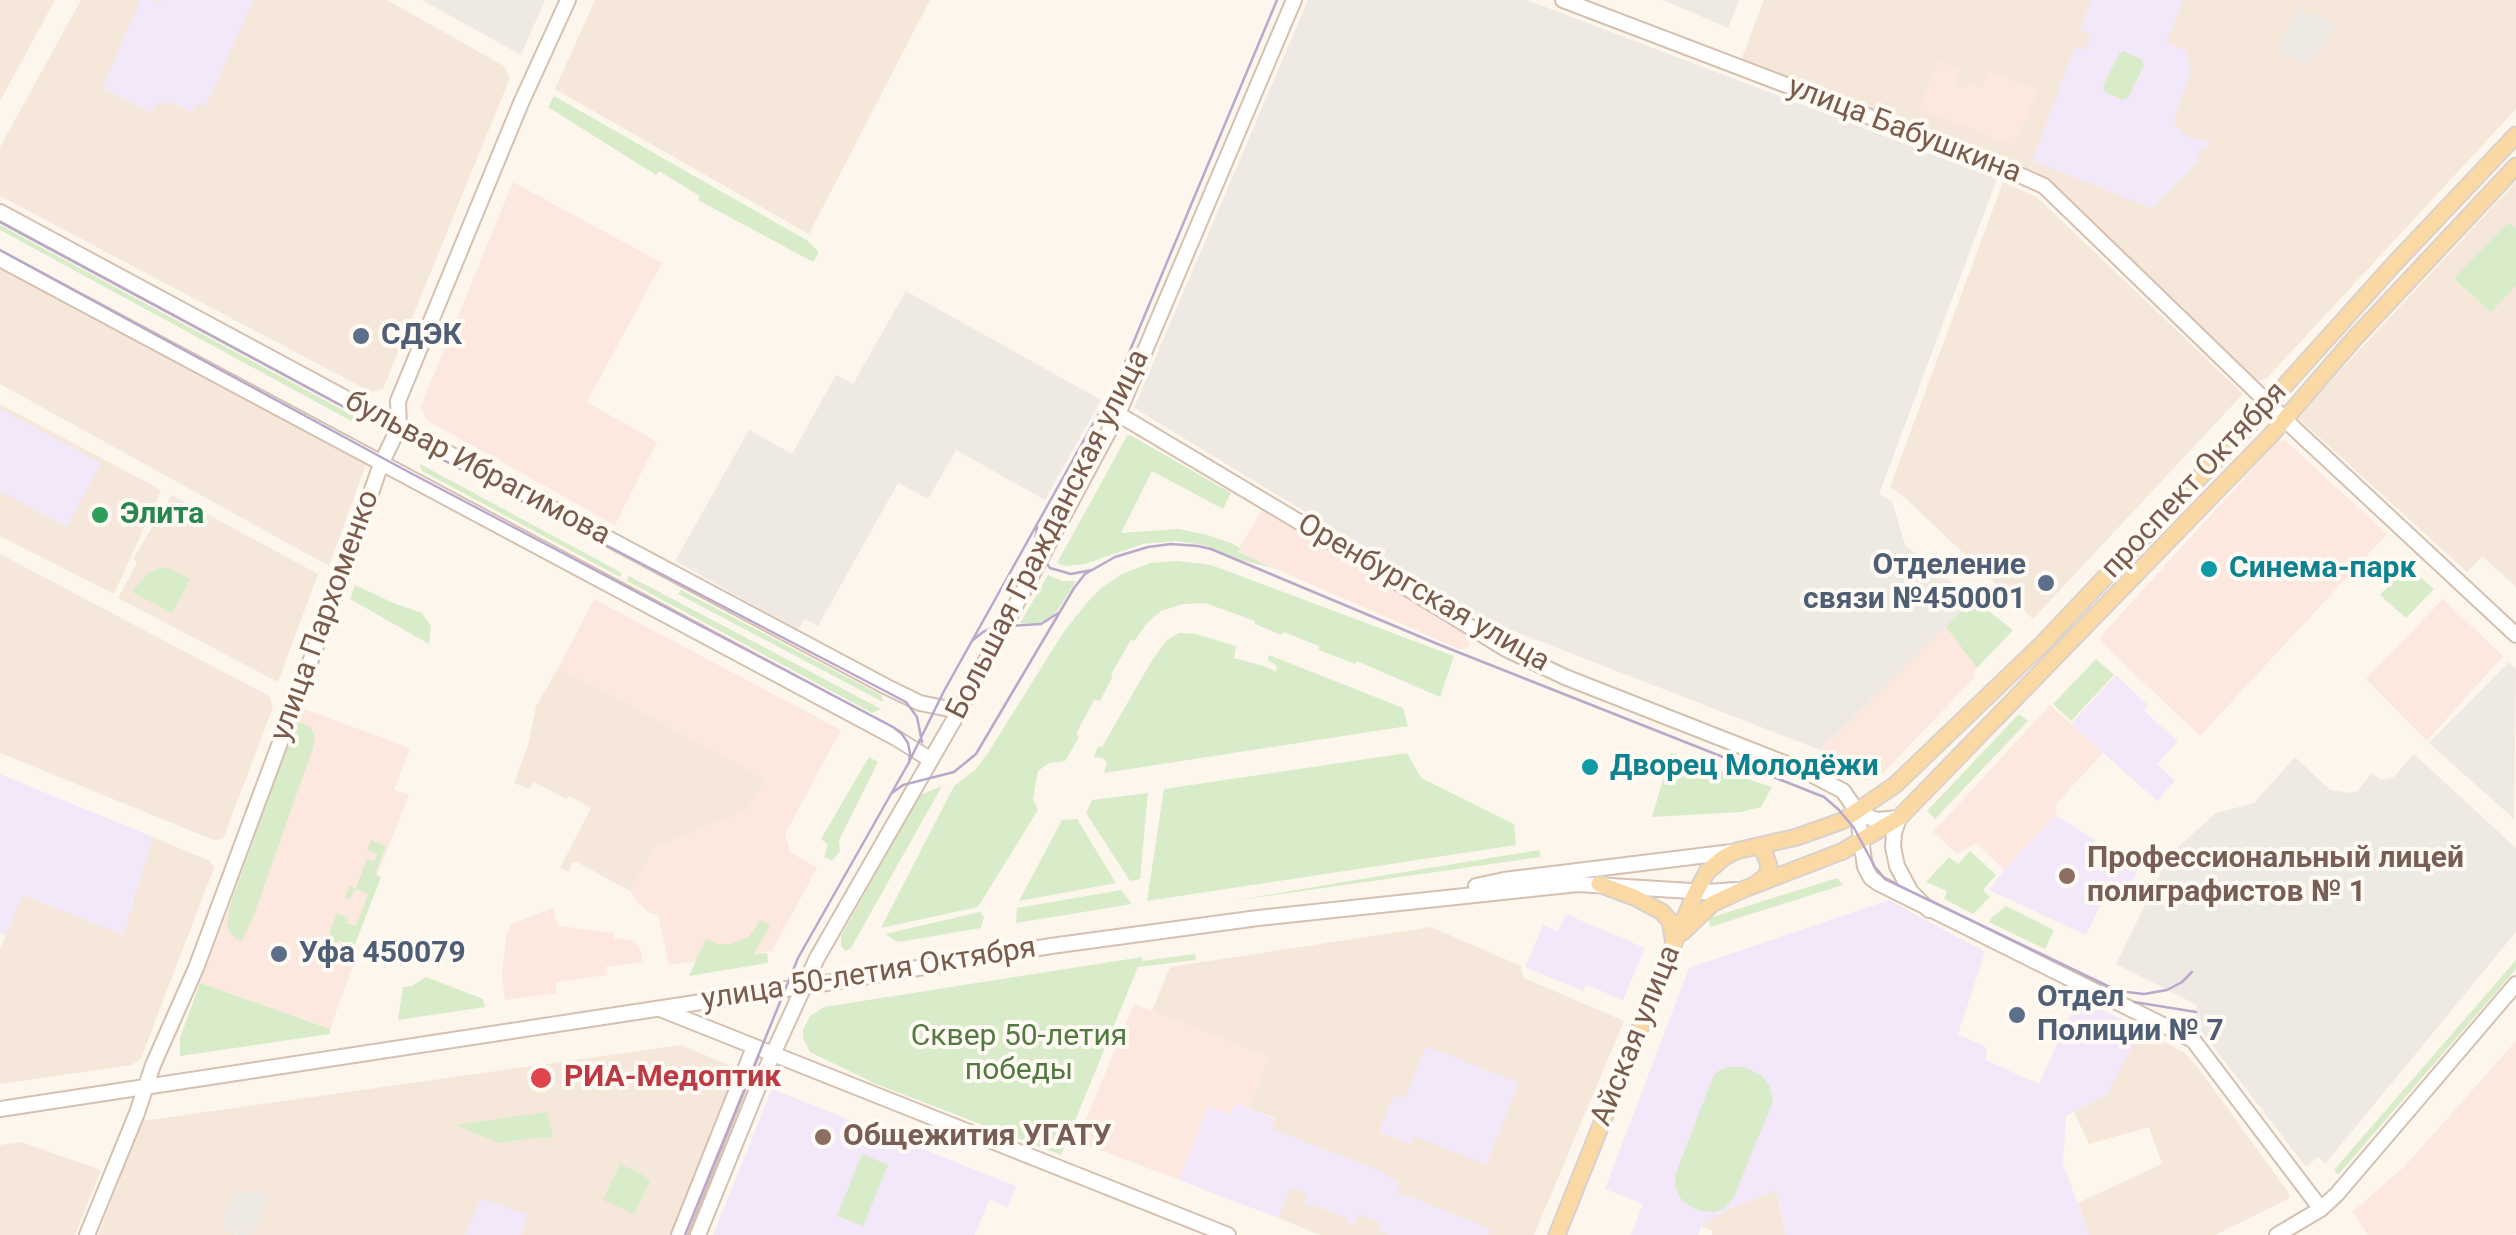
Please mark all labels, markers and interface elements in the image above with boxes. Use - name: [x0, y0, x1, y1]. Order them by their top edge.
- street label: улица Бабушкина: [1782, 70, 2026, 192]
- place label: СДЭК: [381, 318, 462, 354]
- marker: СДЭК: [350, 325, 372, 347]
- street label: Большая Гражданская улица: [940, 344, 1158, 726]
- street label: проспект Октября: [2095, 375, 2295, 587]
- street label: бульвар Ибрагимова: [338, 384, 616, 554]
- street label: улица Пархоменко: [264, 486, 388, 746]
- place label: Элита: [120, 497, 204, 533]
- marker: Элита: [89, 504, 111, 526]
- street label: Оренбургская улица: [1291, 507, 1555, 681]
- place label: Отделение связи №450001: [1803, 548, 2026, 618]
- place label: Синема-парк: [2229, 551, 2416, 587]
- marker: Синема-парк: [2198, 558, 2220, 580]
- marker: Отделение связи №450001: [2035, 572, 2057, 594]
- place label: Дворец Молодёжи: [1610, 749, 1879, 785]
- marker: Дворец Молодёжи: [1579, 756, 1601, 778]
- place label: Профессиональный лицей полиграфистов № 1: [2087, 841, 2464, 912]
- marker: Профессиональный лицей полиграфистов № 1: [2056, 865, 2078, 887]
- street label: улица 50-летия Октября: [699, 931, 1039, 1019]
- place label: Уфа 450079: [299, 936, 466, 972]
- street label: Айская улица: [1584, 941, 1690, 1131]
- marker: Уфа 450079: [268, 943, 290, 965]
- place label: Отдел Полиции № 7: [2037, 980, 2224, 1050]
- marker: Отдел Полиции № 7: [2006, 1004, 2028, 1026]
- park label: Сквер 50-летия победы: [911, 1019, 1127, 1090]
- place label: РИА-Медоптик: [564, 1060, 781, 1096]
- marker: РИА-Медоптик: [528, 1065, 554, 1091]
- place label: Общежития УГАТУ: [843, 1119, 1112, 1155]
- marker: Общежития УГАТУ: [812, 1126, 834, 1148]

